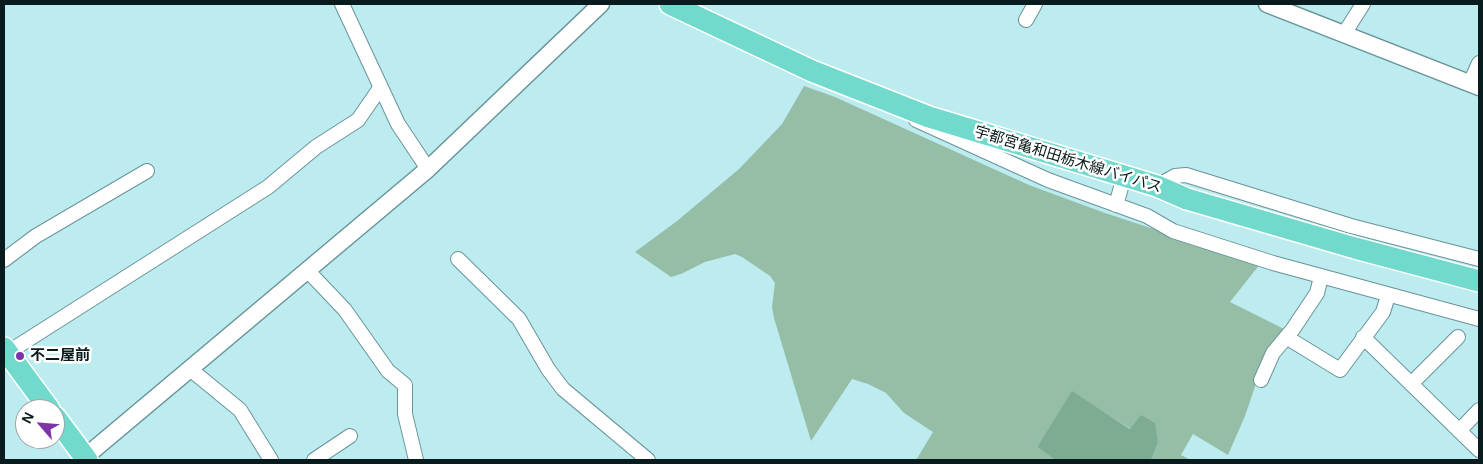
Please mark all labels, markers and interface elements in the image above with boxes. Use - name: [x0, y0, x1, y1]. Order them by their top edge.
- street label: 宇都宮亀和田栃木線バイパス: [972, 123, 1164, 197]
- place label: 不二屋前: [30, 347, 90, 365]
- marker: 不二屋前: [14, 350, 26, 362]
- north arrow: [15, 399, 65, 449]
- text: N: [18, 410, 37, 426]

